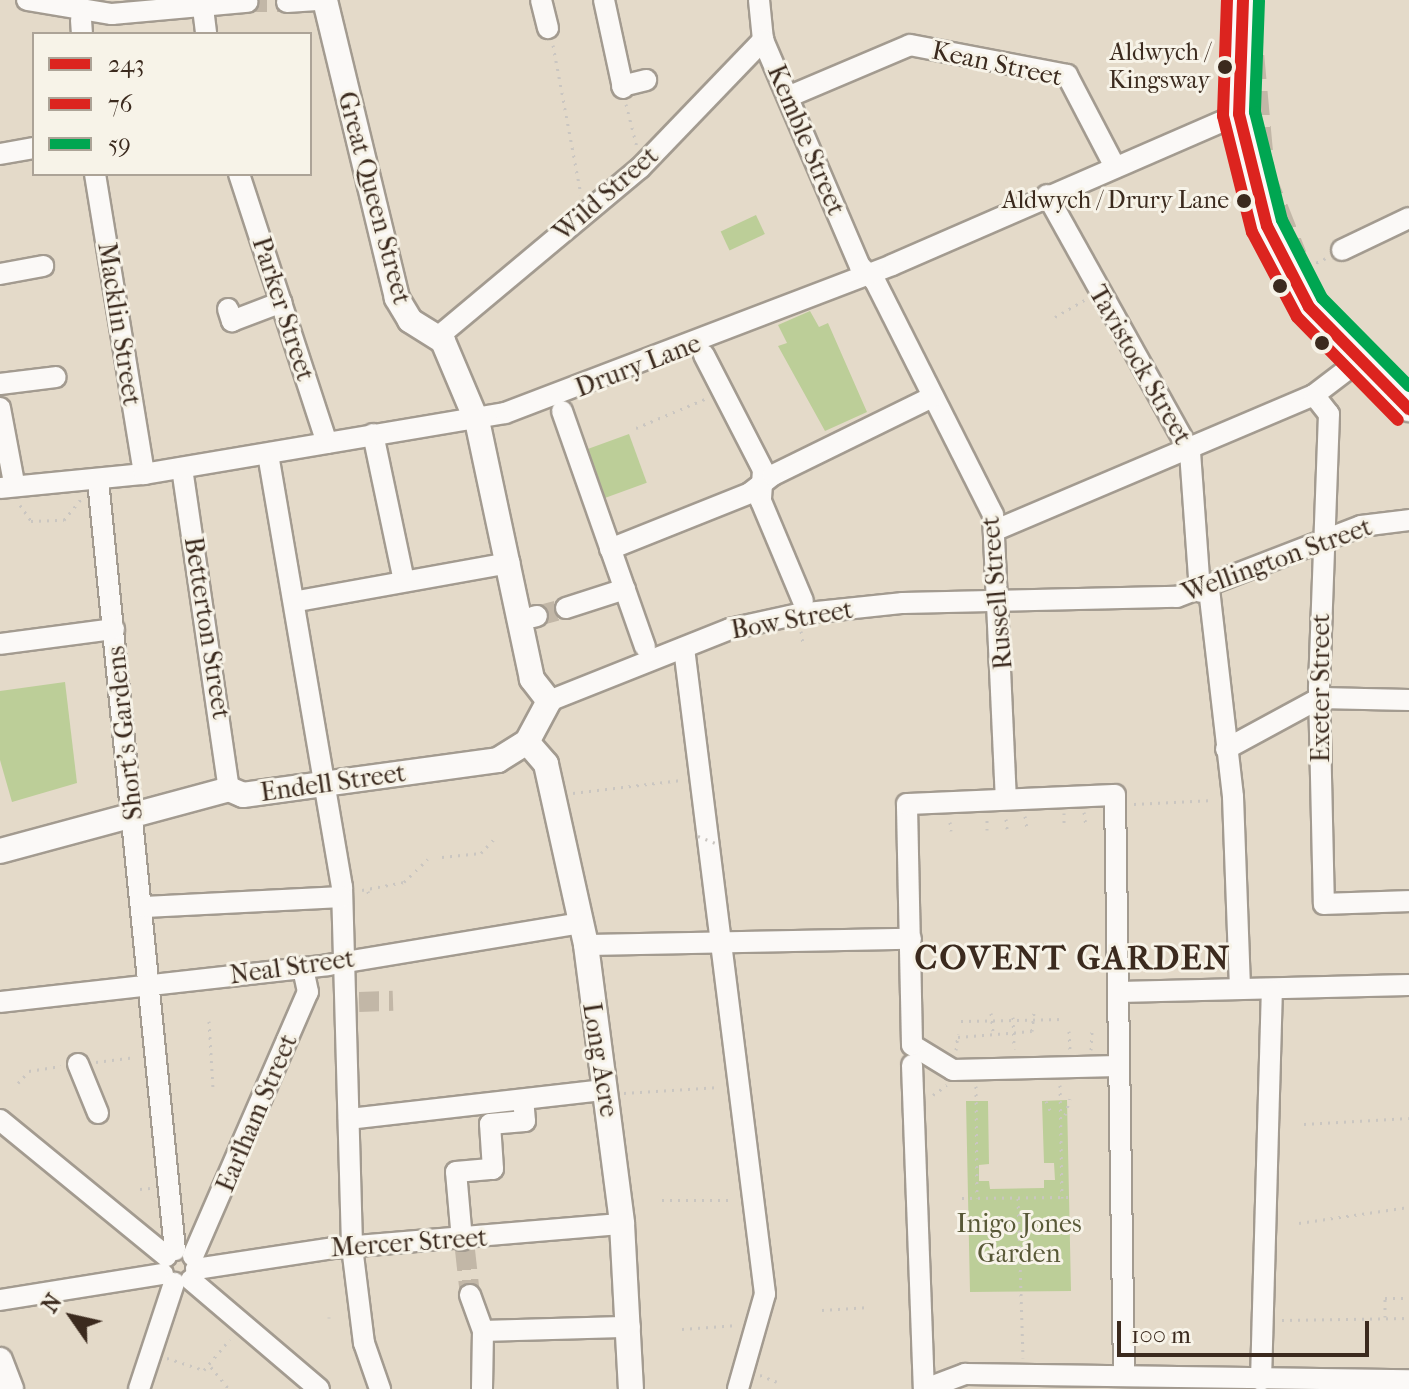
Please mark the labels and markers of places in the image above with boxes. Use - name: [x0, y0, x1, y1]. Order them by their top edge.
- place label: Aldwych / Kingsway: [1109, 39, 1210, 95]
- marker: Aldwych / Kingsway: [1217, 59, 1233, 75]
- place label: Aldwych / Drury Lane: [1002, 187, 1229, 215]
- marker: Aldwych / Drury Lane: [1236, 193, 1252, 209]
- unlabelled marker: [1272, 278, 1288, 294]
- unlabelled marker: [1314, 335, 1330, 351]

